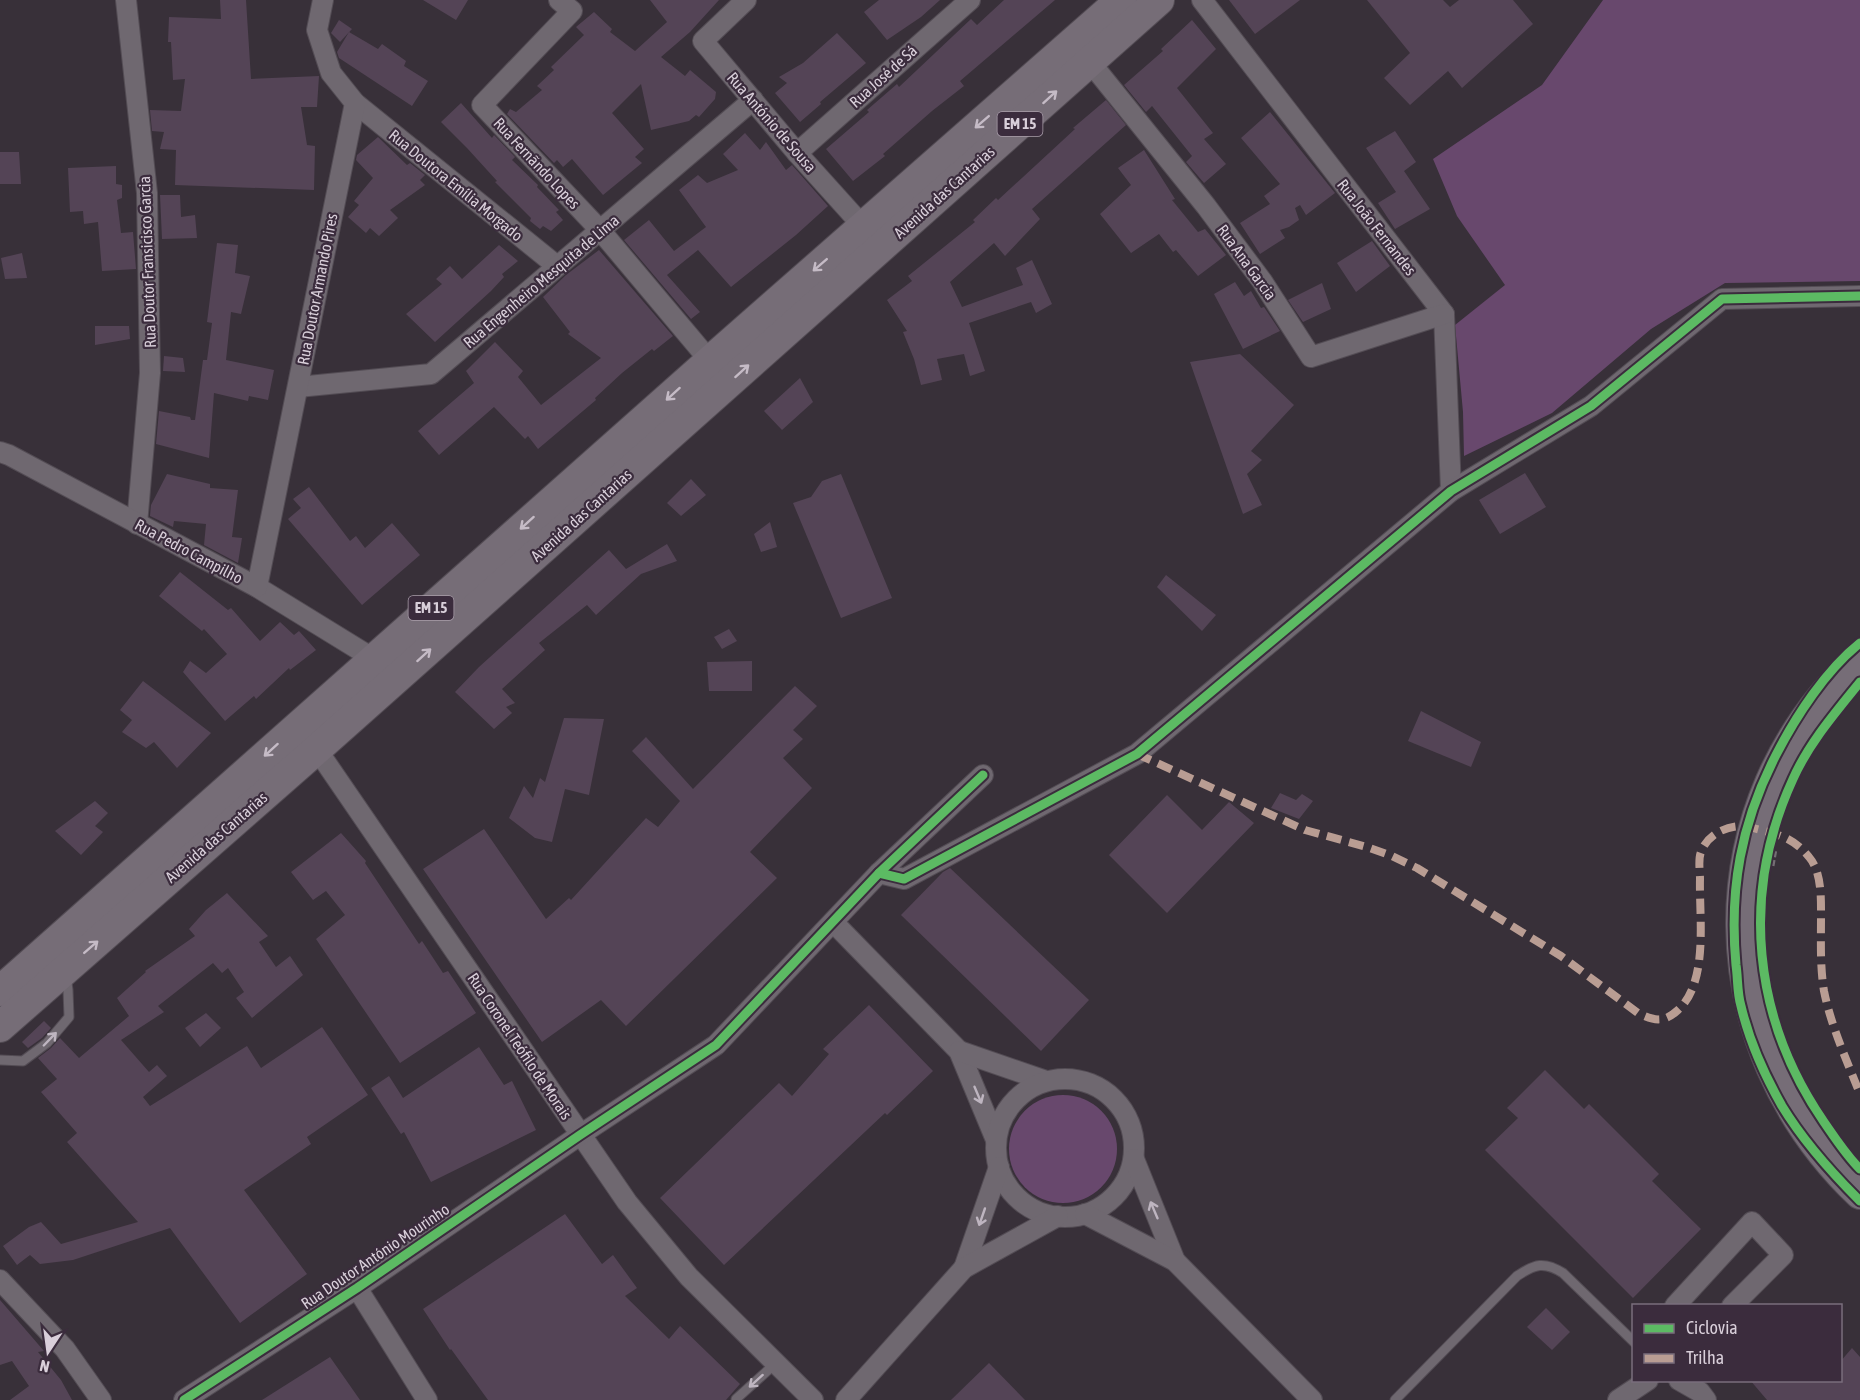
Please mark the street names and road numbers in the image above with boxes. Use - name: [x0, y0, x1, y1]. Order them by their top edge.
- street label: Rua José de Sá: [846, 41, 920, 111]
- street label: Rua António de Sousa: [724, 68, 820, 176]
- road number: EM 15: [998, 112, 1042, 136]
- street label: Rua Fernãndo Lopes: [489, 114, 584, 213]
- street label: Rua Doutora Emília Morgado: [385, 126, 526, 245]
- street label: Avenida das Cantarias: [890, 142, 998, 242]
- street label: Rua João Fernandes: [1334, 175, 1420, 279]
- street label: Rua Doutor Fransicisco Garcia: [135, 176, 159, 348]
- street label: Rua Doutor Armando Pires: [293, 211, 341, 366]
- street label: Rua Engenheiro Mesquita de Lima: [460, 211, 623, 352]
- street label: Rua Ana Garcia: [1214, 221, 1280, 303]
- street label: Avenida das Cantarias: [527, 465, 635, 565]
- street label: Rua Pedro Campilho: [132, 515, 246, 588]
- road number: EM 15: [408, 596, 454, 620]
- street label: Avenida das Cantarias: [161, 788, 271, 886]
- street label: Rua Coronel Teófilo de Morais: [464, 969, 576, 1123]
- street label: Rua Doutor António Mourinho: [298, 1200, 452, 1312]

